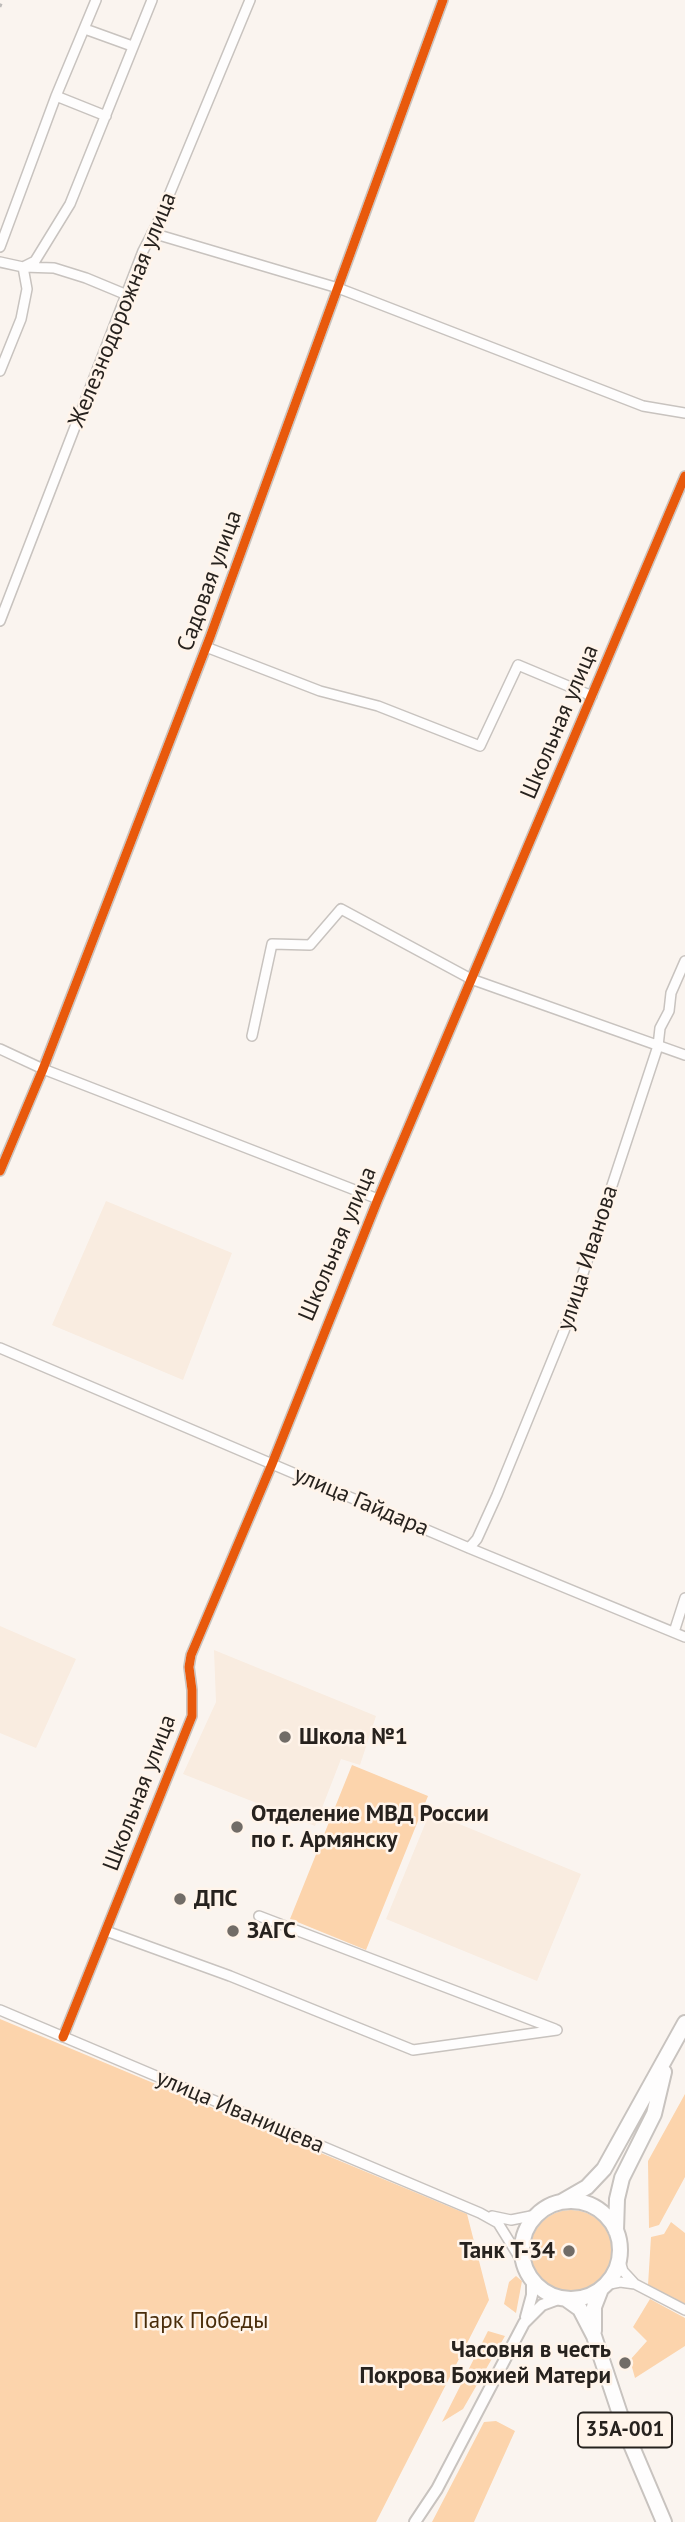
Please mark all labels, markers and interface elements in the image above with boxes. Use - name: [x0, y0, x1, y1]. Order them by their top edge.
- street label: Железнодорожная улица: [63, 189, 183, 431]
- street label: Садовая улица: [172, 507, 248, 655]
- street label: Школьная улица: [515, 641, 605, 803]
- street label: Школьная улица: [293, 1163, 383, 1325]
- street label: улица Иванова: [552, 1182, 624, 1334]
- street label: улица Гайдара: [289, 1461, 433, 1543]
- street label: Школьная улица: [98, 1711, 182, 1875]
- place label: Школа №1: [299, 1723, 408, 1751]
- marker: Школа №1: [277, 1729, 293, 1745]
- place label: Отделение МВД России по г. Армянску: [251, 1800, 489, 1854]
- marker: Отделение МВД России по г. Армянску: [229, 1819, 245, 1835]
- place label: ДПС: [194, 1885, 237, 1913]
- marker: ДПС: [172, 1891, 188, 1907]
- place label: ЗАГС: [247, 1917, 296, 1945]
- marker: ЗАГС: [225, 1923, 241, 1939]
- street label: улица Иванищева: [152, 2064, 328, 2160]
- place label: Танк Т-34: [459, 2237, 555, 2265]
- marker: Танк Т-34: [561, 2243, 577, 2259]
- park label: Парк Победы: [134, 2307, 268, 2335]
- place label: Часовня в честь Покрова Божией Матери: [359, 2336, 611, 2390]
- marker: Часовня в честь Покрова Божией Матери: [617, 2355, 633, 2371]
- road number: 35А-001: [578, 2412, 672, 2448]

